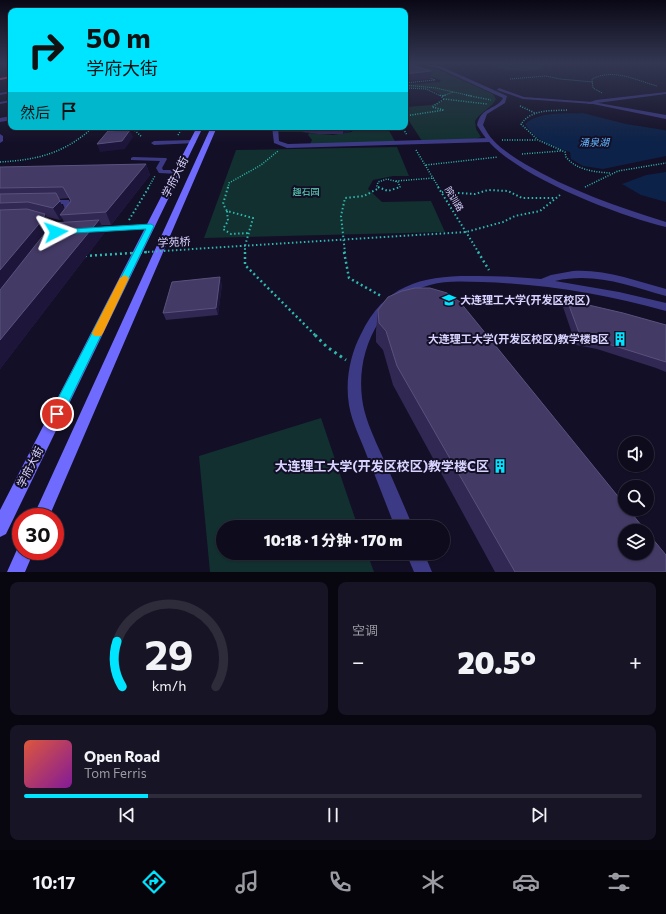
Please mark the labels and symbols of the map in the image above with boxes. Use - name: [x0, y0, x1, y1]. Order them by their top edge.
- water label: 涌泉湖: [579, 136, 611, 148]
- street label: 学府大街: [159, 154, 190, 199]
- street label: 院训路: [443, 184, 466, 213]
- park label: 趣石园: [292, 186, 320, 197]
- position arrow: [35, 211, 77, 253]
- street label: 学苑桥: [157, 234, 191, 249]
- school or university icon: 大连理工大学(开发区校区): [441, 292, 457, 308]
- place label: 大连理工大学(开发区校区): [460, 293, 591, 306]
- building icon: 大连理工大学(开发区校区)教学楼B区: [612, 331, 628, 347]
- place label: 大连理工大学(开发区校区)教学楼B区: [428, 332, 609, 345]
- pin: [40, 397, 74, 431]
- street label: 学府大街: [14, 444, 45, 489]
- place label: 大连理工大学(开发区校区)教学楼C区: [274, 458, 489, 474]
- building icon: 大连理工大学(开发区校区)教学楼C区: [492, 458, 508, 474]
- speed limit sign: 30: [12, 508, 64, 560]

